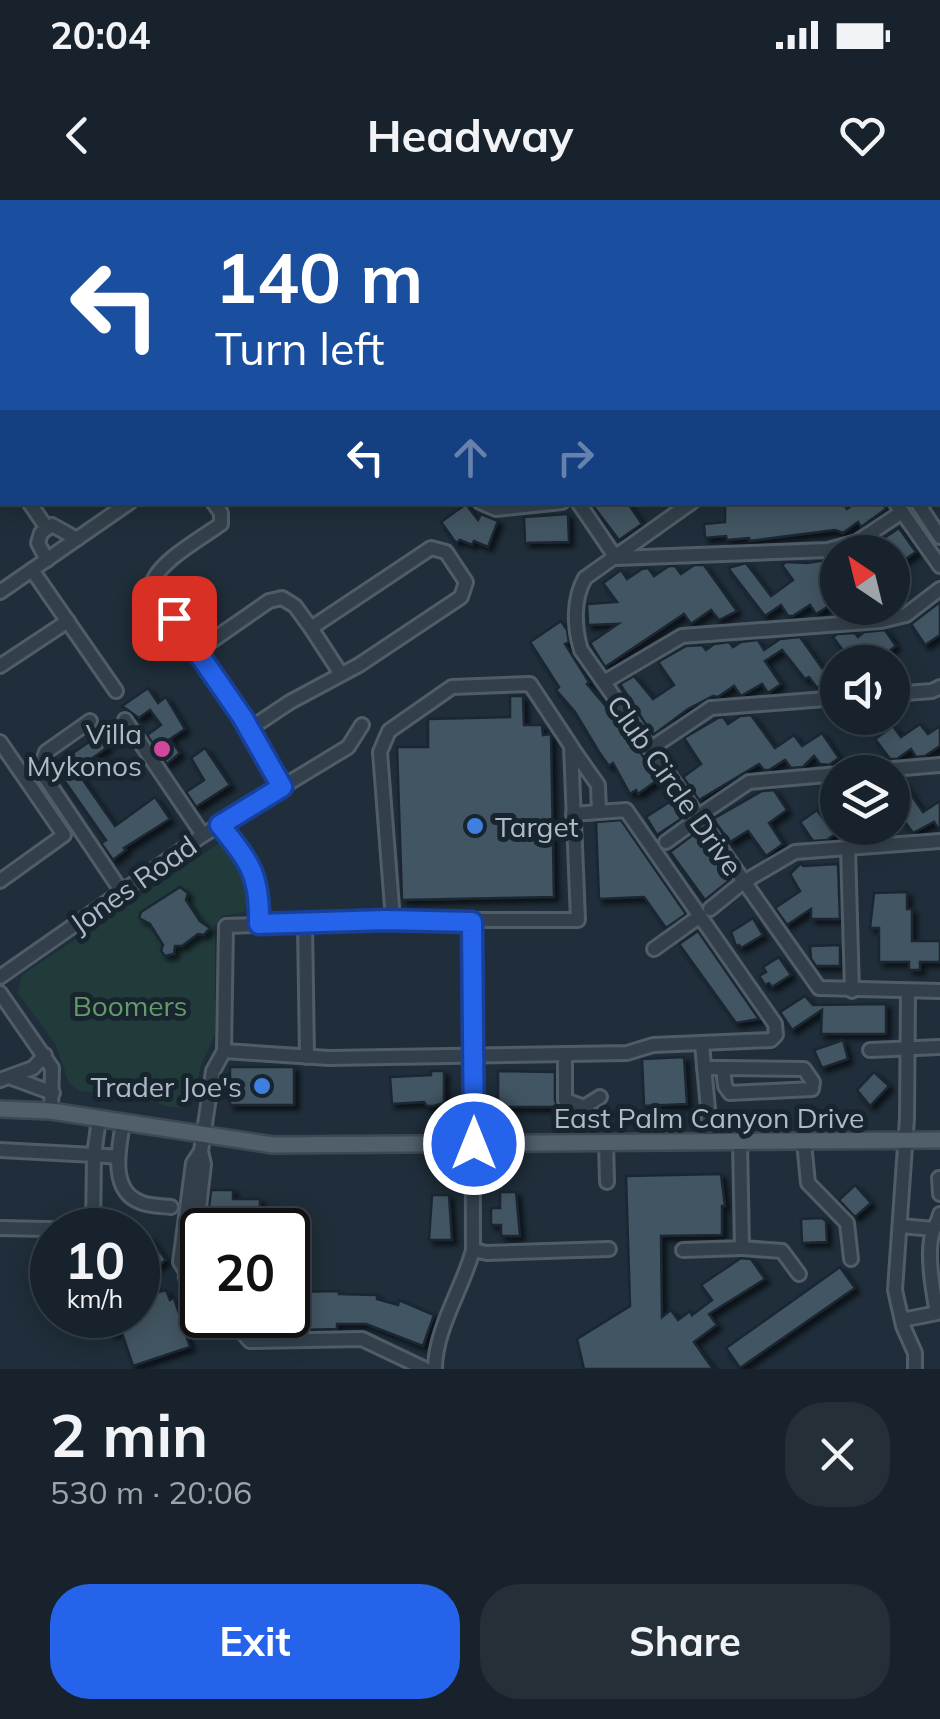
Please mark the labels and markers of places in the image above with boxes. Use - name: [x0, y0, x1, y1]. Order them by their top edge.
- pin: [132, 576, 217, 661]
- place label: Villa Mykonos: [27, 716, 142, 783]
- marker: Villa Mykonos: [151, 738, 173, 760]
- place label: Target: [495, 809, 579, 844]
- marker: Target: [464, 815, 486, 837]
- place label: Trader Joe's: [90, 1069, 242, 1104]
- marker: Trader Joe's: [251, 1075, 273, 1097]

